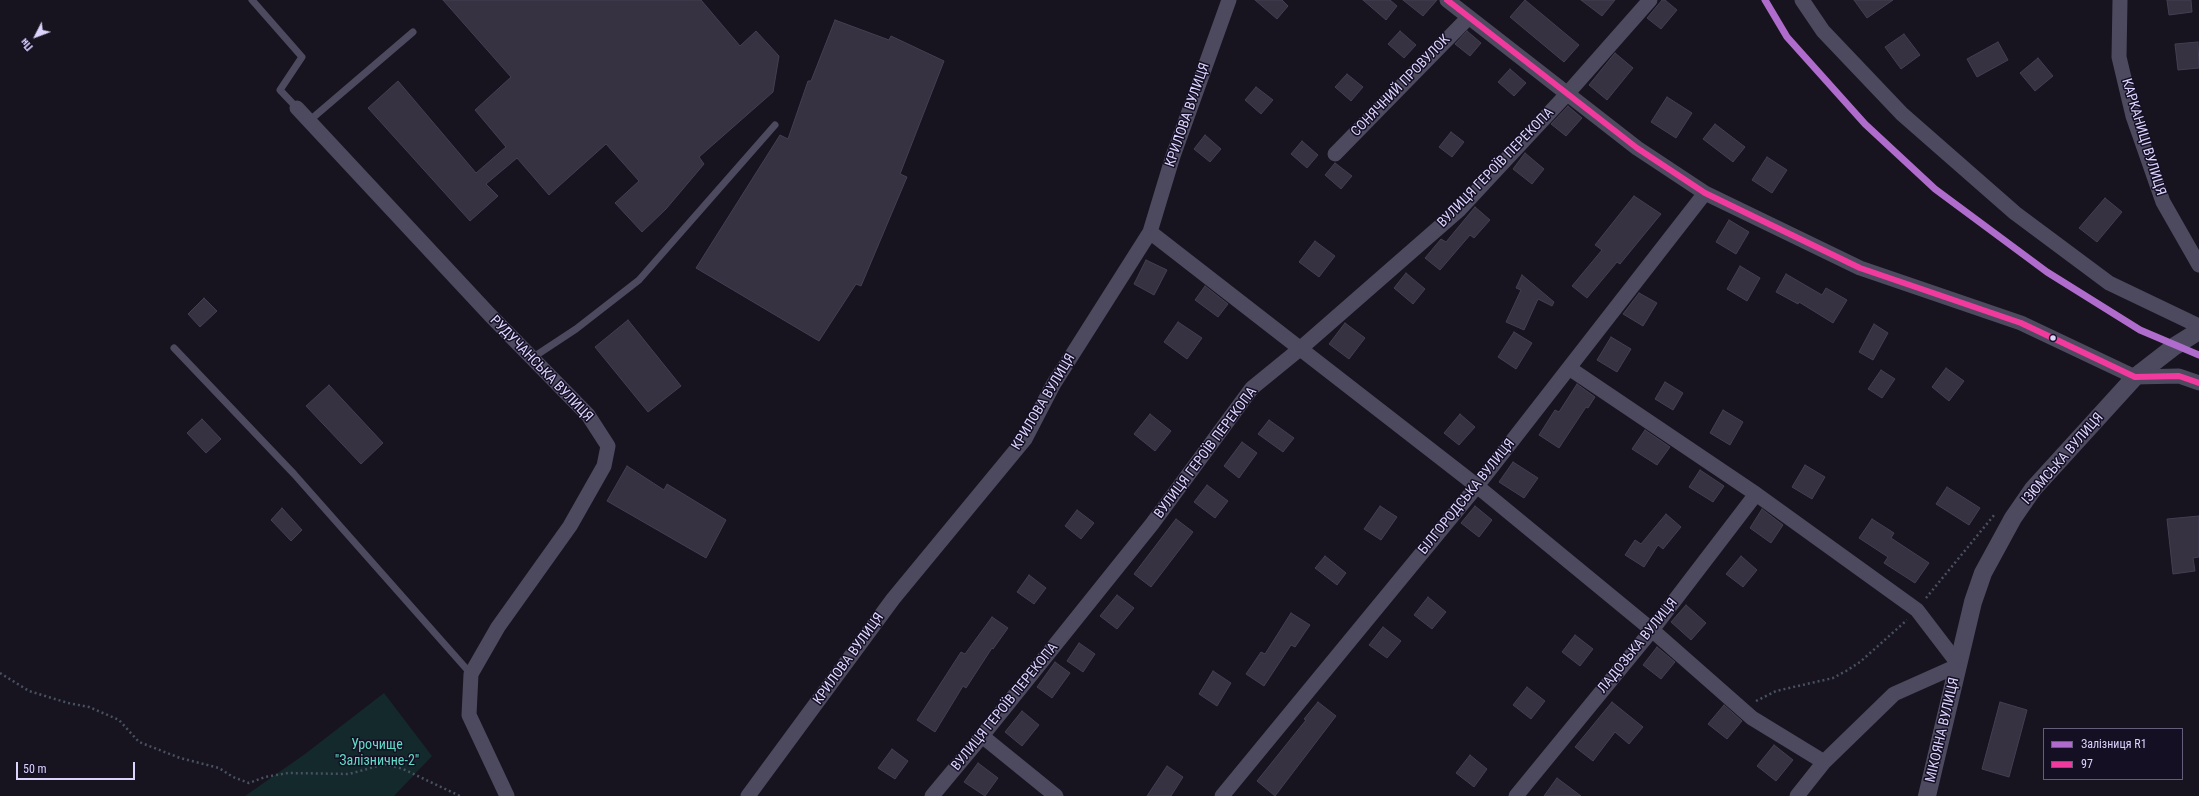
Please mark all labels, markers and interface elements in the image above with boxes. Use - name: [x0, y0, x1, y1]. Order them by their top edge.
- north arrow: [16, 16, 56, 56]
- street label: СОНЯЧНИЙ ПРОВУЛОК: [1348, 32, 1454, 140]
- text: Пн: [18, 35, 36, 53]
- street label: КРИЛОВА ВУЛИЦЯ: [1162, 61, 1214, 169]
- street label: КАРКАНИЦІ ВУЛИЦЯ: [2117, 76, 2169, 198]
- street label: ВУЛИЦЯ ГЕРОЇВ ПЕРЕКОПА: [1434, 105, 1558, 231]
- street label: РУДУЧАНСЬКА ВУЛИЦЯ: [486, 313, 596, 425]
- unlabelled marker: [2048, 333, 2058, 343]
- street label: КРИЛОВА ВУЛИЦЯ: [1009, 351, 1079, 453]
- street label: ВУЛИЦЯ ГЕРОЇВ ПЕРЕКОПА: [1151, 384, 1261, 522]
- street label: ІЗЮМСЬКА ВУЛИЦЯ: [2019, 410, 2107, 508]
- street label: БІЛГОРОДСЬКА ВУЛИЦЯ: [1415, 436, 1519, 558]
- street label: ЛАДОЗЬКА ВУЛИЦЯ: [1595, 595, 1681, 697]
- street label: КРИЛОВА ВУЛИЦЯ: [810, 610, 888, 708]
- street label: ВУЛИЦЯ ГЕРОЇВ ПЕРЕКОПА: [948, 640, 1062, 774]
- street label: МІКОЯНА ВУЛИЦЯ: [1923, 676, 1963, 784]
- legend: [2043, 728, 2183, 780]
- park label: Урочище "Залізничне-2": [335, 737, 419, 770]
- text: Залізниця R1: [2081, 737, 2147, 751]
- scale bar: [18, 754, 137, 780]
- text: 97: [2081, 757, 2093, 771]
- text: 50 m: [23, 762, 47, 776]

